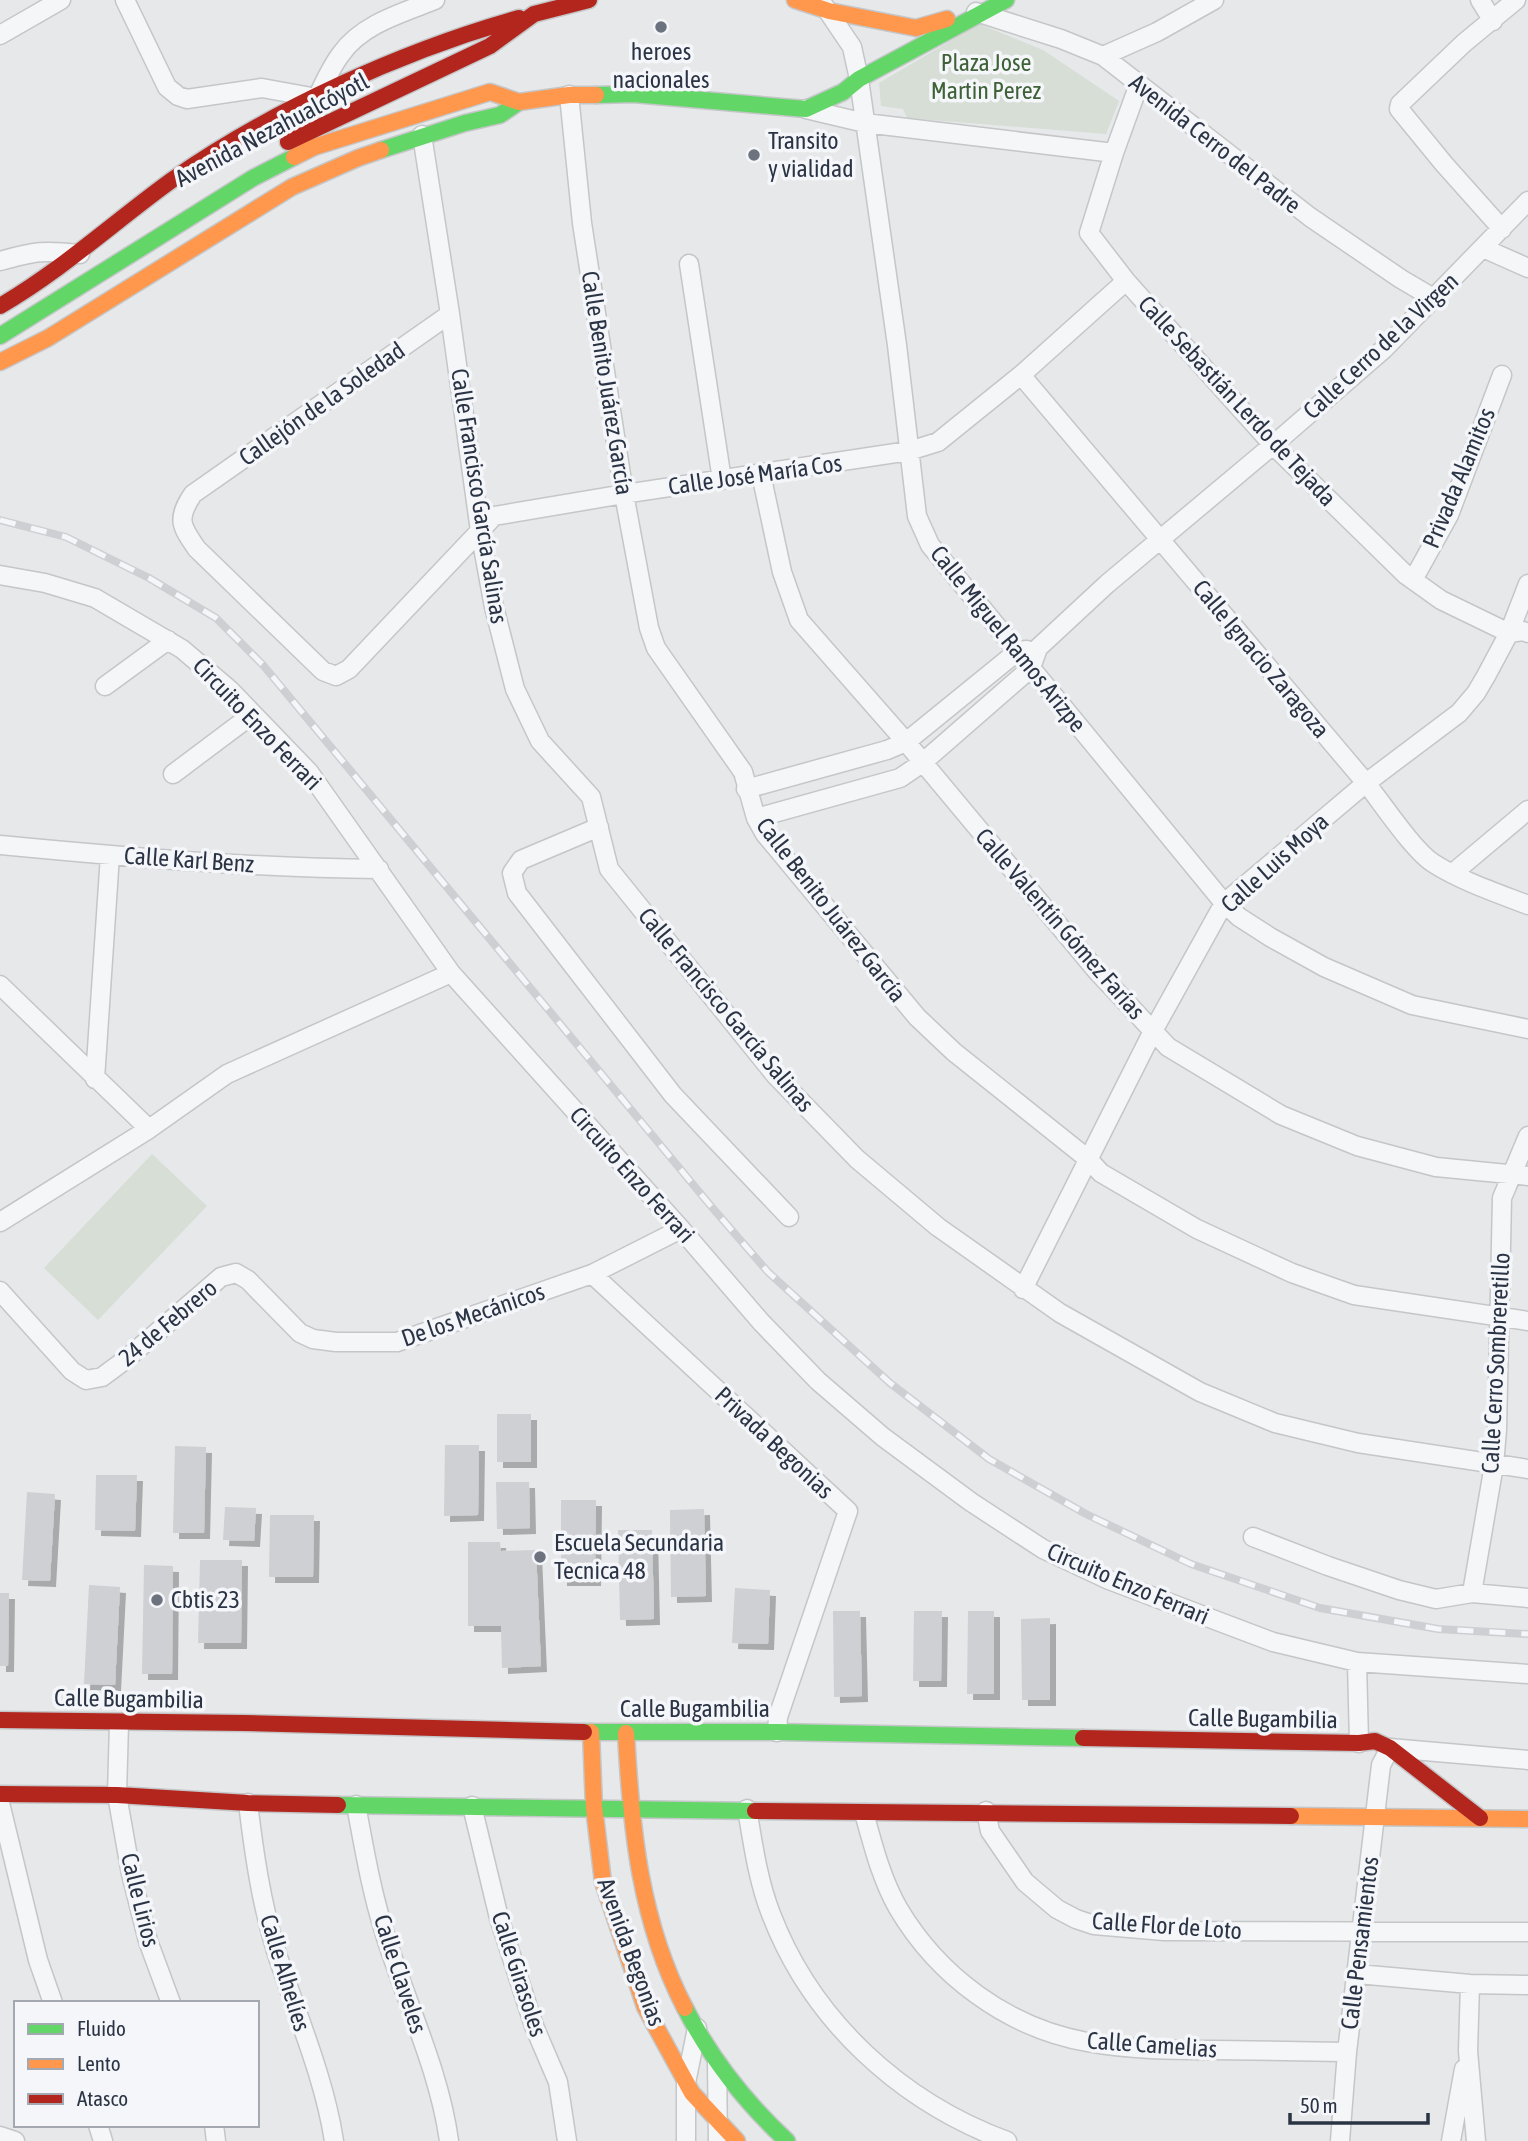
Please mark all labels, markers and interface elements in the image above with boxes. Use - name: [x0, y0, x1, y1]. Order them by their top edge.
- marker: heroes nacionales: [653, 19, 669, 35]
- place label: heroes nacionales: [613, 38, 709, 93]
- park label: Plaza Jose Martin Perez: [931, 49, 1042, 104]
- street label: Avenida Nezahualcóyotl: [171, 67, 373, 192]
- street label: Avenida Cerro del Padre: [1124, 68, 1306, 219]
- place label: Transito y vialidad: [768, 127, 854, 182]
- marker: Transito y vialidad: [746, 147, 762, 163]
- street label: Calle Cerro de la Virgen: [1298, 267, 1464, 424]
- street label: Calle Benito Juárez García: [576, 269, 639, 497]
- street label: Calle Sebastián Lerdo de Tejada: [1133, 290, 1342, 511]
- street label: Callejón de la Soledad: [234, 336, 410, 471]
- street label: Calle Francisco García Salinas: [446, 367, 513, 625]
- street label: Privada Alamitos: [1417, 404, 1500, 552]
- street label: Calle José María Cos: [666, 449, 844, 500]
- street label: Calle Miguel Ramos Arizpe: [925, 540, 1092, 737]
- street label: Calle Ignacio Zaragoza: [1188, 574, 1335, 743]
- street label: Circuito Enzo Ferrari: [188, 652, 327, 795]
- street label: Calle Luis Moya: [1216, 808, 1334, 918]
- street label: Calle Benito Juárez García: [751, 812, 912, 1007]
- street label: Calle Valentín Gómez Farías: [970, 823, 1150, 1024]
- street label: Calle Karl Benz: [123, 841, 255, 878]
- street label: Calle Francisco García Salinas: [633, 902, 820, 1117]
- street label: Circuito Enzo Ferrari: [564, 1101, 700, 1248]
- street label: Calle Cerro Sombreretillo: [1476, 1252, 1515, 1474]
- street label: 24 de Febrero: [113, 1274, 222, 1371]
- street label: De los Mecánicos: [398, 1277, 548, 1352]
- street label: Privada Begonias: [710, 1381, 839, 1504]
- place label: Escuela Secundaria Tecnica 48: [554, 1529, 724, 1584]
- street label: Circuito Enzo Ferrari: [1043, 1537, 1213, 1630]
- marker: Escuela Secundaria Tecnica 48: [532, 1549, 548, 1565]
- place label: Cbtis 23: [171, 1586, 240, 1613]
- marker: Cbtis 23: [149, 1592, 165, 1608]
- street label: Calle Bugambilia: [54, 1684, 204, 1713]
- street label: Calle Bugambilia: [620, 1695, 770, 1722]
- street label: Calle Bugambilia: [1188, 1704, 1338, 1733]
- street label: Calle Lirios: [116, 1850, 165, 1950]
- street label: Calle Pensamientos: [1335, 1855, 1384, 2031]
- street label: Avenida Begonias: [592, 1874, 671, 2030]
- street label: Calle Flor de Loto: [1091, 1907, 1243, 1944]
- street label: Calle Girasoles: [487, 1908, 552, 2040]
- street label: Calle Alhelíes: [255, 1911, 316, 2034]
- street label: Calle Claveles: [369, 1911, 432, 2036]
- legend: [14, 2001, 259, 2127]
- text: Fluido: [77, 2016, 126, 2040]
- street label: Calle Camelias: [1086, 2026, 1218, 2063]
- text: Lento: [77, 2051, 121, 2075]
- scale bar: [1290, 2082, 1428, 2126]
- text: Atasco: [77, 2086, 128, 2110]
- text: 50 m: [1300, 2093, 1338, 2117]

